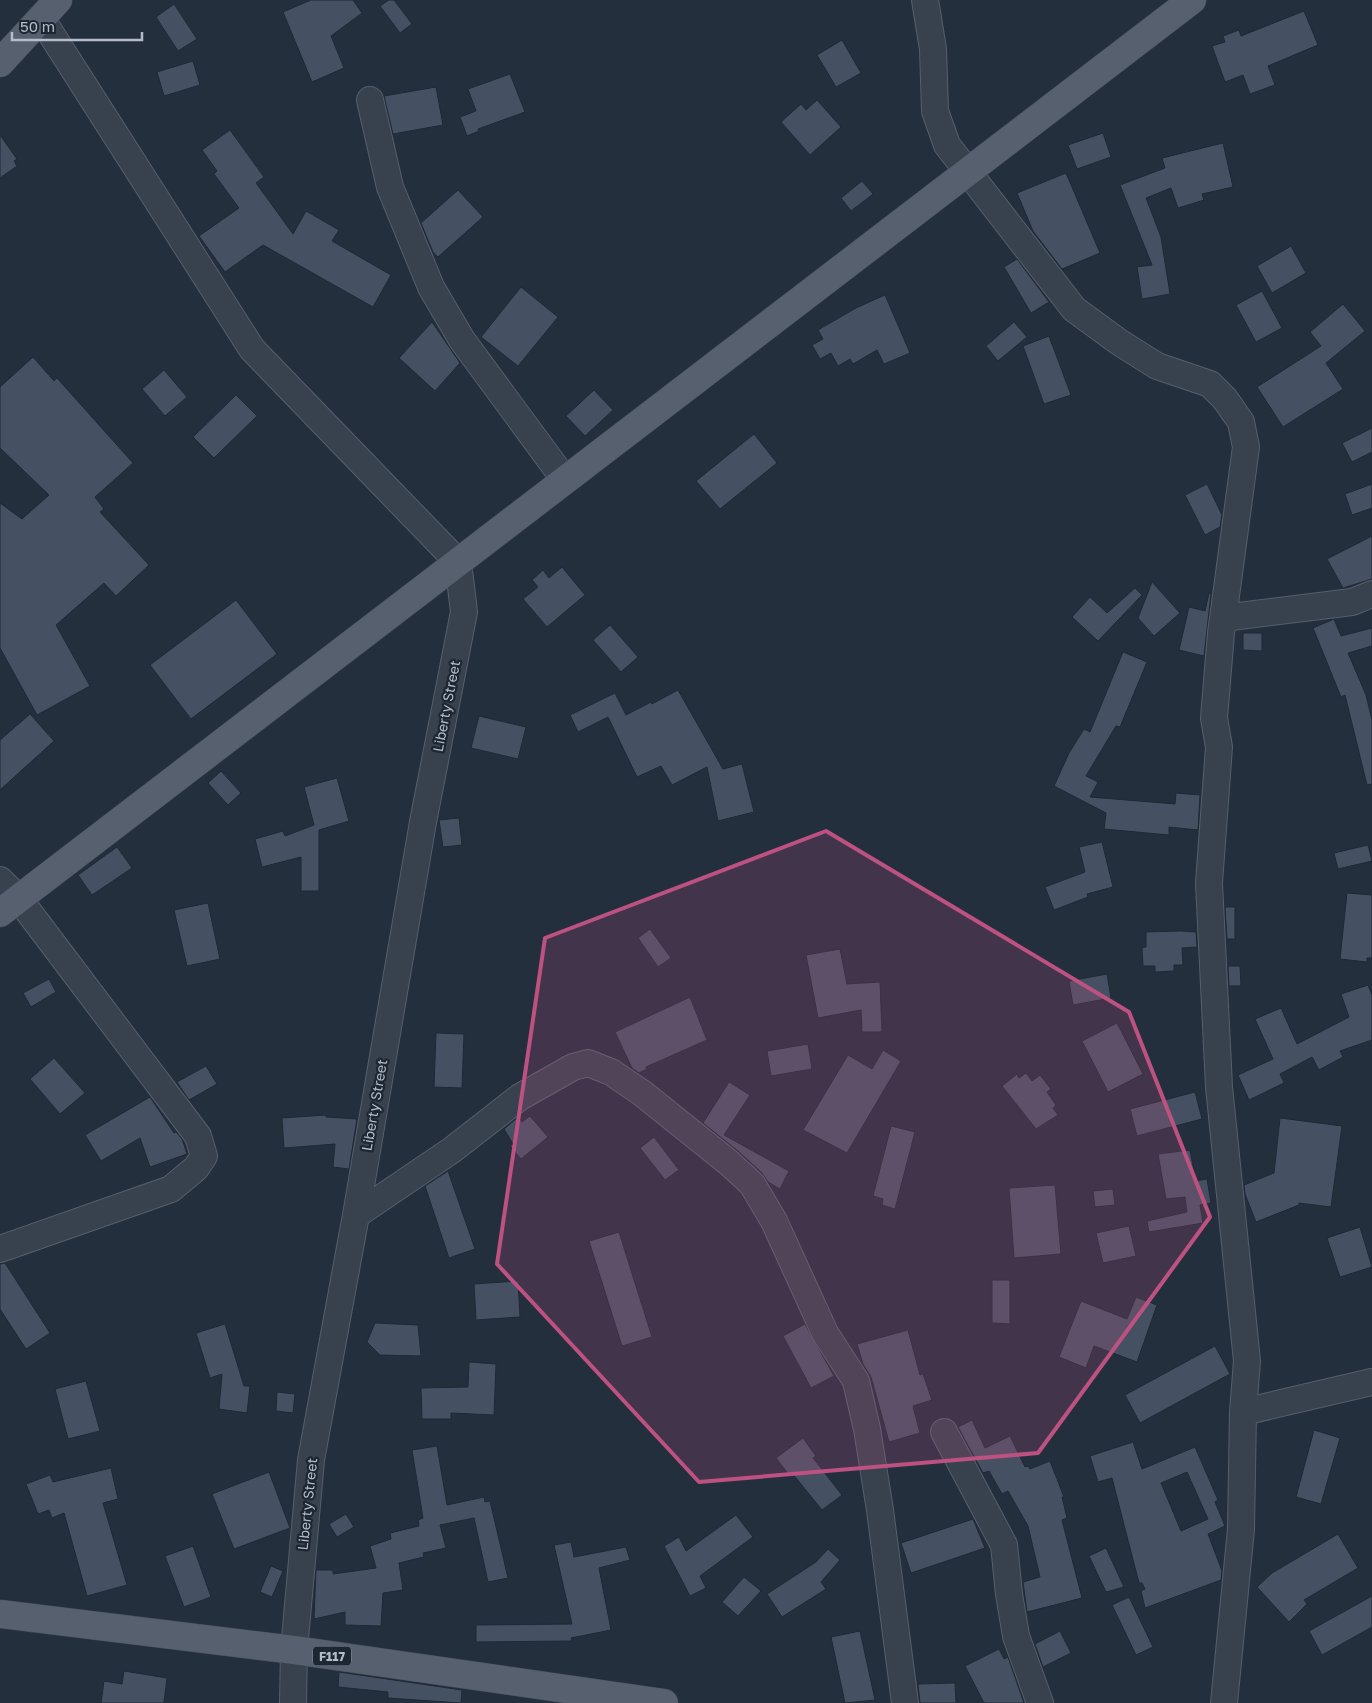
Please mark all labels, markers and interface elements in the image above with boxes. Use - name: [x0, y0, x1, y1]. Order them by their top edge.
- scale bar: [12, 10, 142, 42]
- text: 50 m: [20, 17, 55, 35]
- street label: Liberty Street: [429, 659, 463, 753]
- street label: Liberty Street: [358, 1058, 390, 1152]
- street label: Liberty Street: [294, 1457, 320, 1551]
- road number: F117: [313, 1646, 351, 1665]

